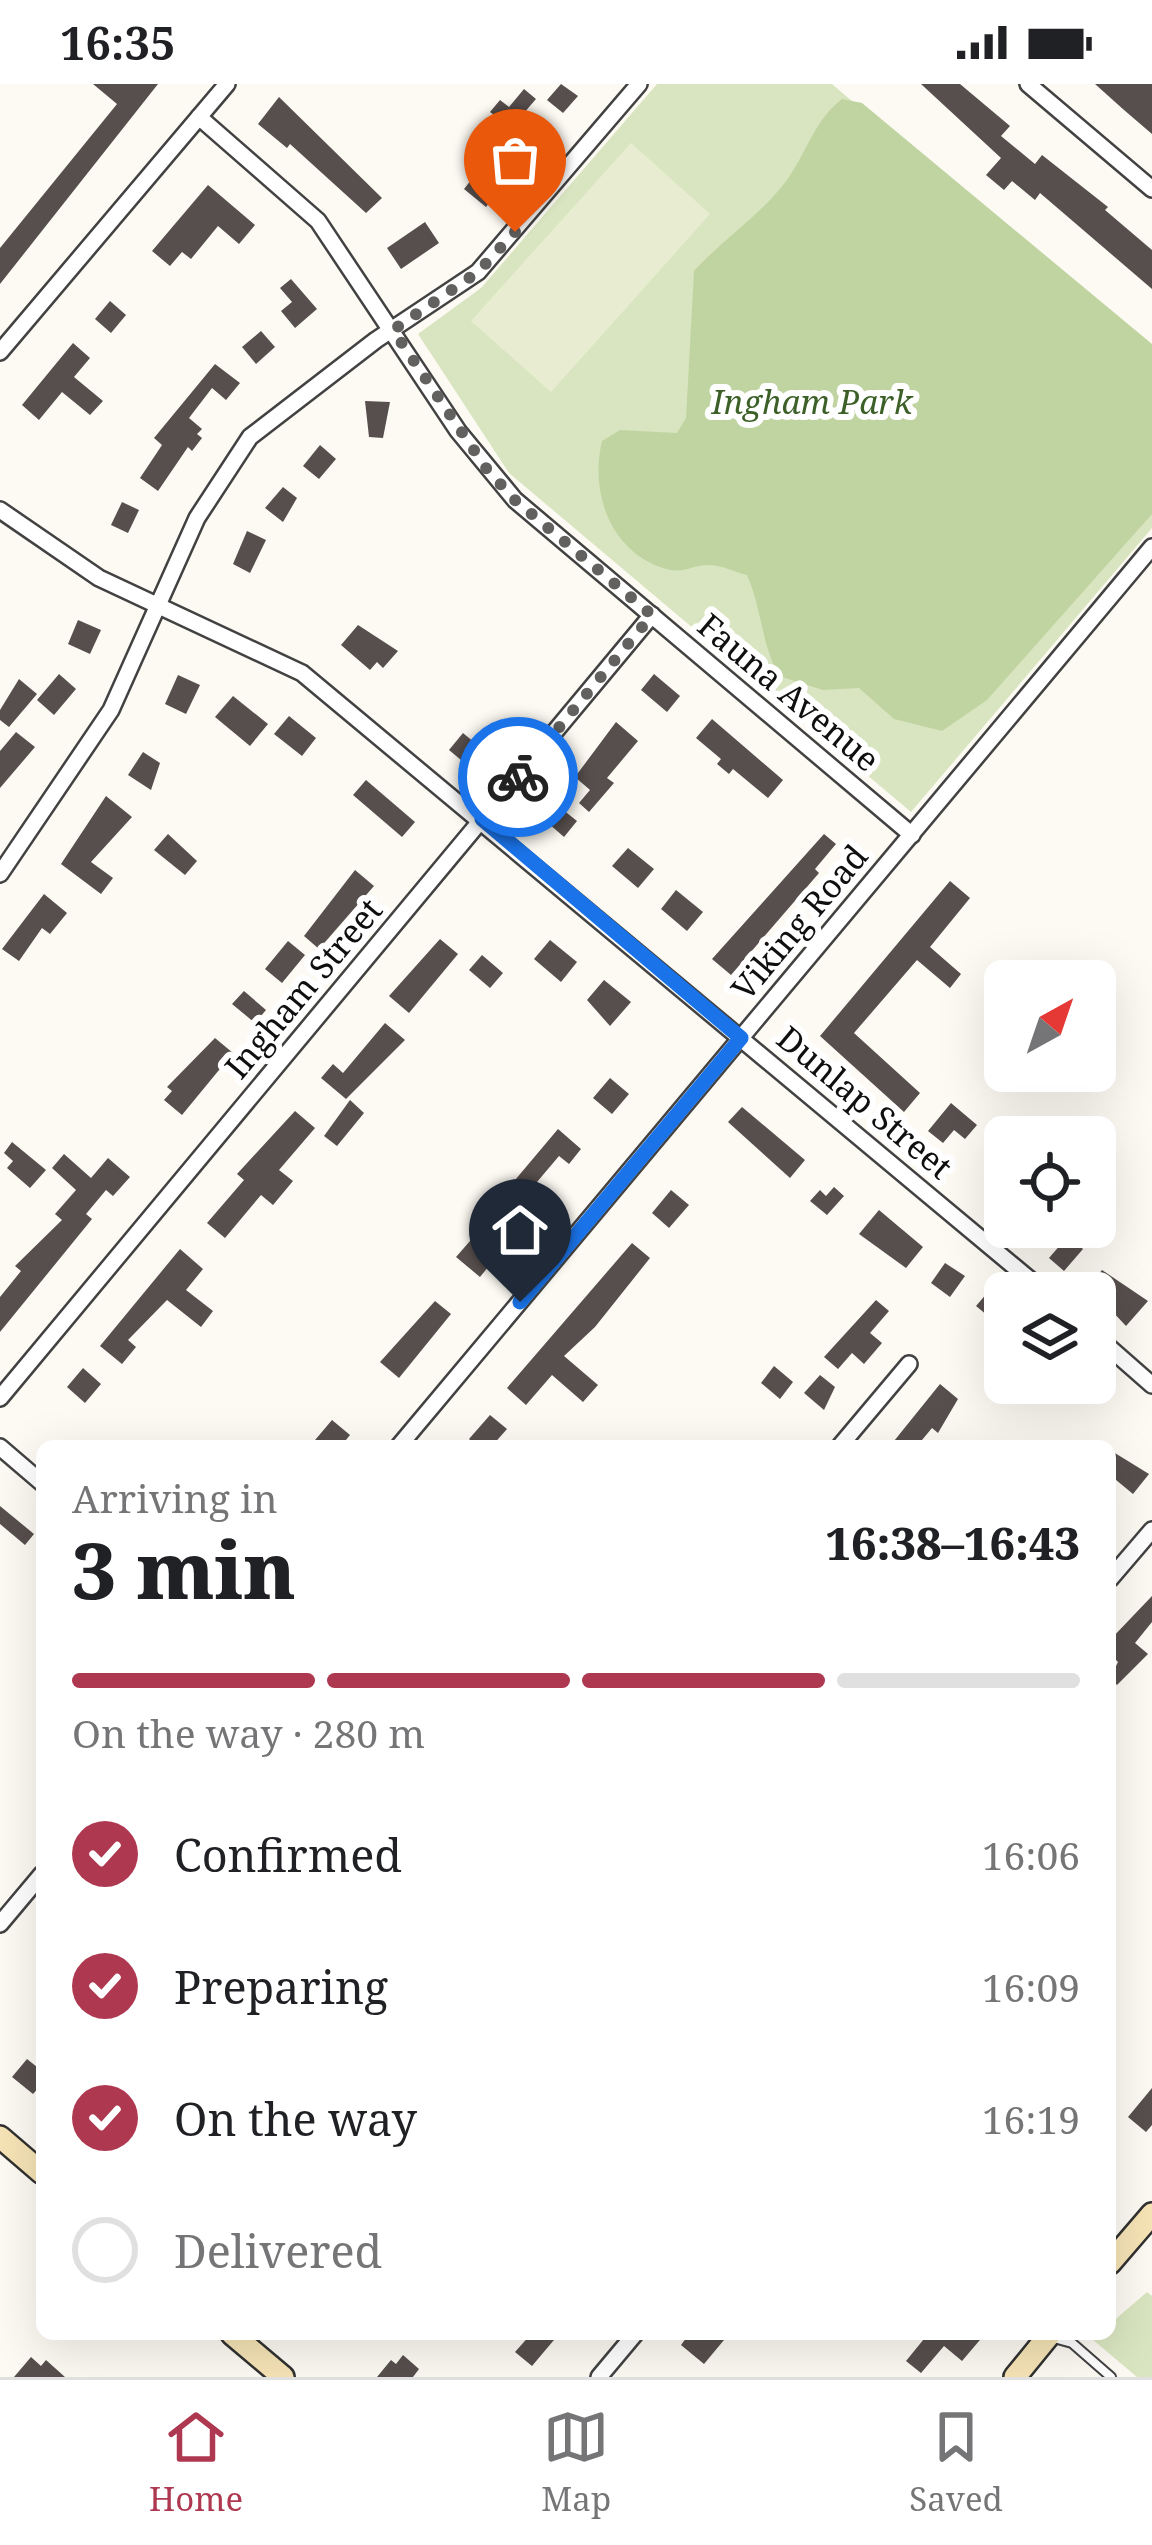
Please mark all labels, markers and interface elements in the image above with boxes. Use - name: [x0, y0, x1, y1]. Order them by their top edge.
- text: 16:35: [60, 12, 175, 73]
- pin: [464, 109, 566, 232]
- icon: bag: [482, 127, 548, 193]
- park label: Ingham Park: [710, 379, 914, 424]
- street label: Fauna Avenue: [689, 603, 889, 781]
- courier: [458, 717, 578, 837]
- icon: bike: [485, 744, 551, 810]
- street label: Viking Road: [721, 835, 877, 1009]
- street label: Ingham Street: [214, 888, 392, 1088]
- north arrow: [984, 960, 1116, 1092]
- map controls: [984, 960, 1116, 1404]
- street label: Dunlap Street: [768, 1015, 962, 1189]
- button: locate: [984, 1116, 1116, 1248]
- pin: [469, 1179, 571, 1302]
- icon: home: [487, 1197, 553, 1263]
- button: layers: [984, 1272, 1116, 1404]
- text: Arriving in: [72, 1471, 278, 1524]
- text: 16:38–16:43: [825, 1512, 1080, 1573]
- text: 3 min: [72, 1516, 296, 1622]
- text: On the way · 280 m: [72, 1706, 425, 1759]
- icon: check: [72, 1821, 138, 1887]
- text: Confirmed: [174, 1824, 402, 1885]
- text: 16:06: [982, 1828, 1080, 1881]
- icon: check: [72, 1953, 138, 2019]
- text: Preparing: [174, 1956, 388, 2017]
- text: 16:09: [982, 1960, 1080, 2013]
- icon: check: [72, 2085, 138, 2151]
- text: On the way: [174, 2088, 417, 2149]
- text: 16:19: [982, 2092, 1080, 2145]
- text: Delivered: [174, 2220, 382, 2281]
- tab: Home: [149, 2404, 243, 2521]
- tab: Map: [541, 2404, 611, 2521]
- tab: Saved: [909, 2404, 1003, 2521]

